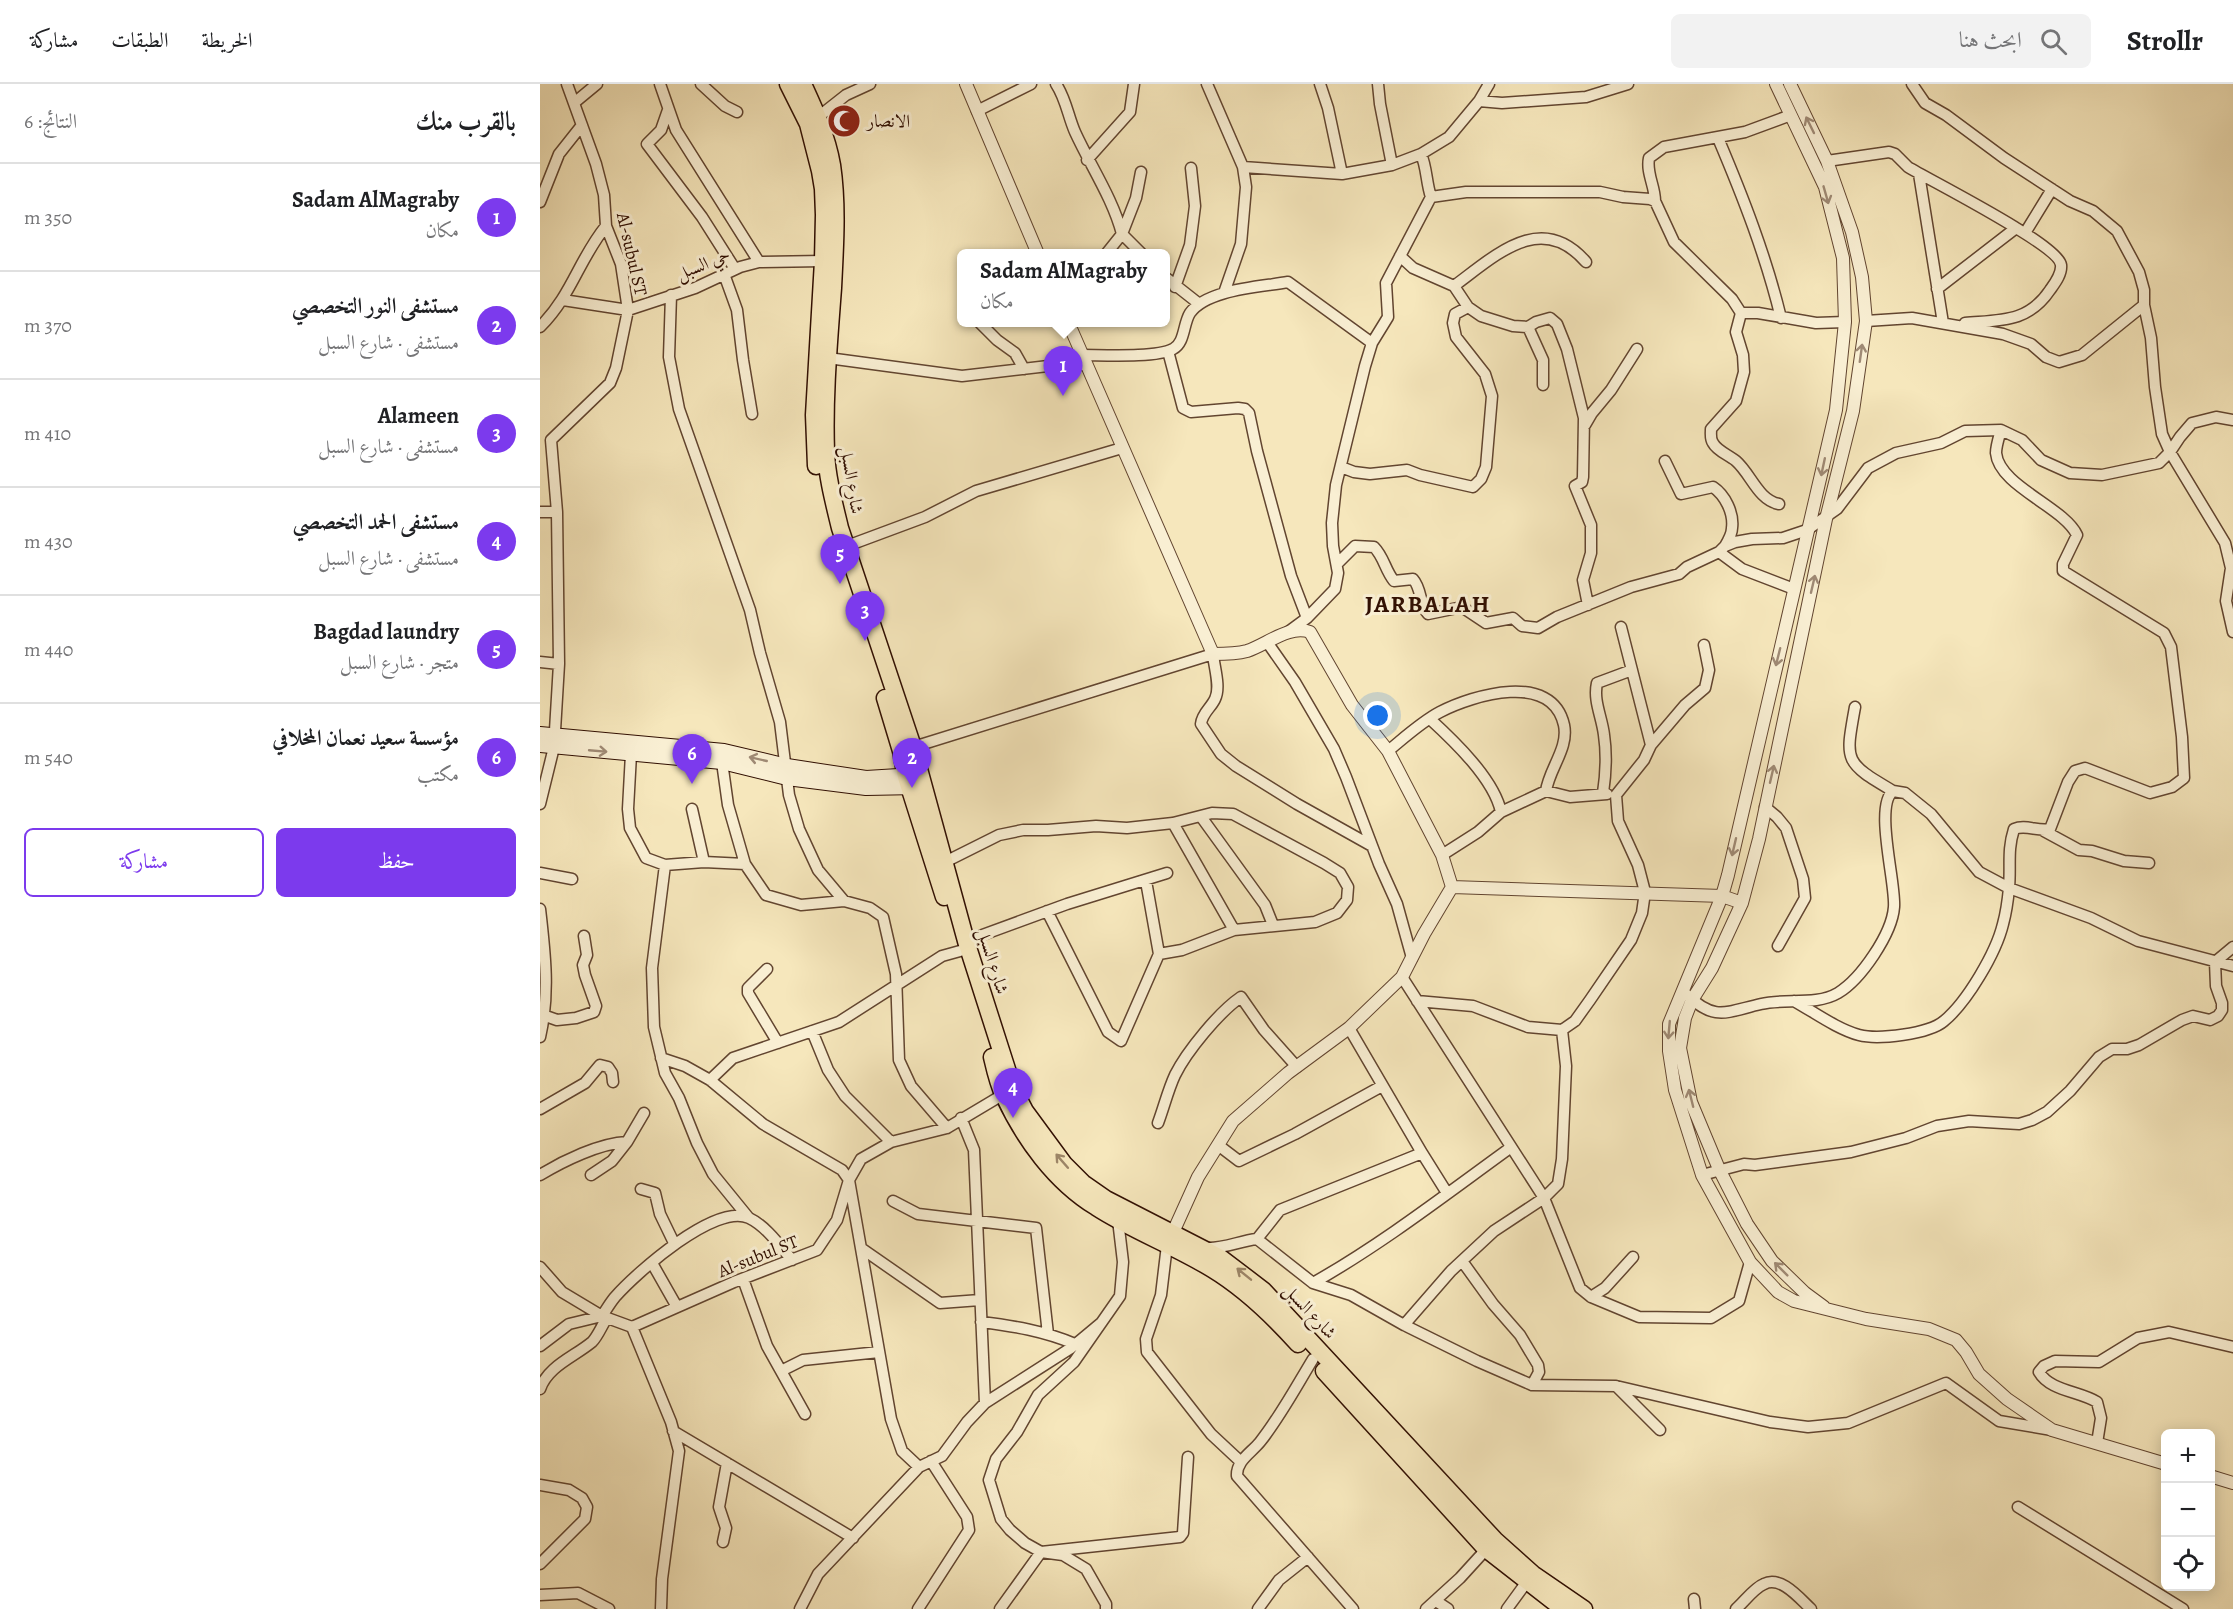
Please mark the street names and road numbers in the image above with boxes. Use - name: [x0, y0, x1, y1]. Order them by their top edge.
- street label: Al-subul ST: [611, 209, 653, 298]
- street label: حي السبل: [672, 242, 735, 288]
- street label: شارع السبل: [832, 445, 869, 516]
- street label: شارع السبل: [969, 925, 1014, 998]
- street label: Al-subul ST: [713, 1229, 802, 1283]
- street label: شارع السبل: [1276, 1278, 1342, 1346]

